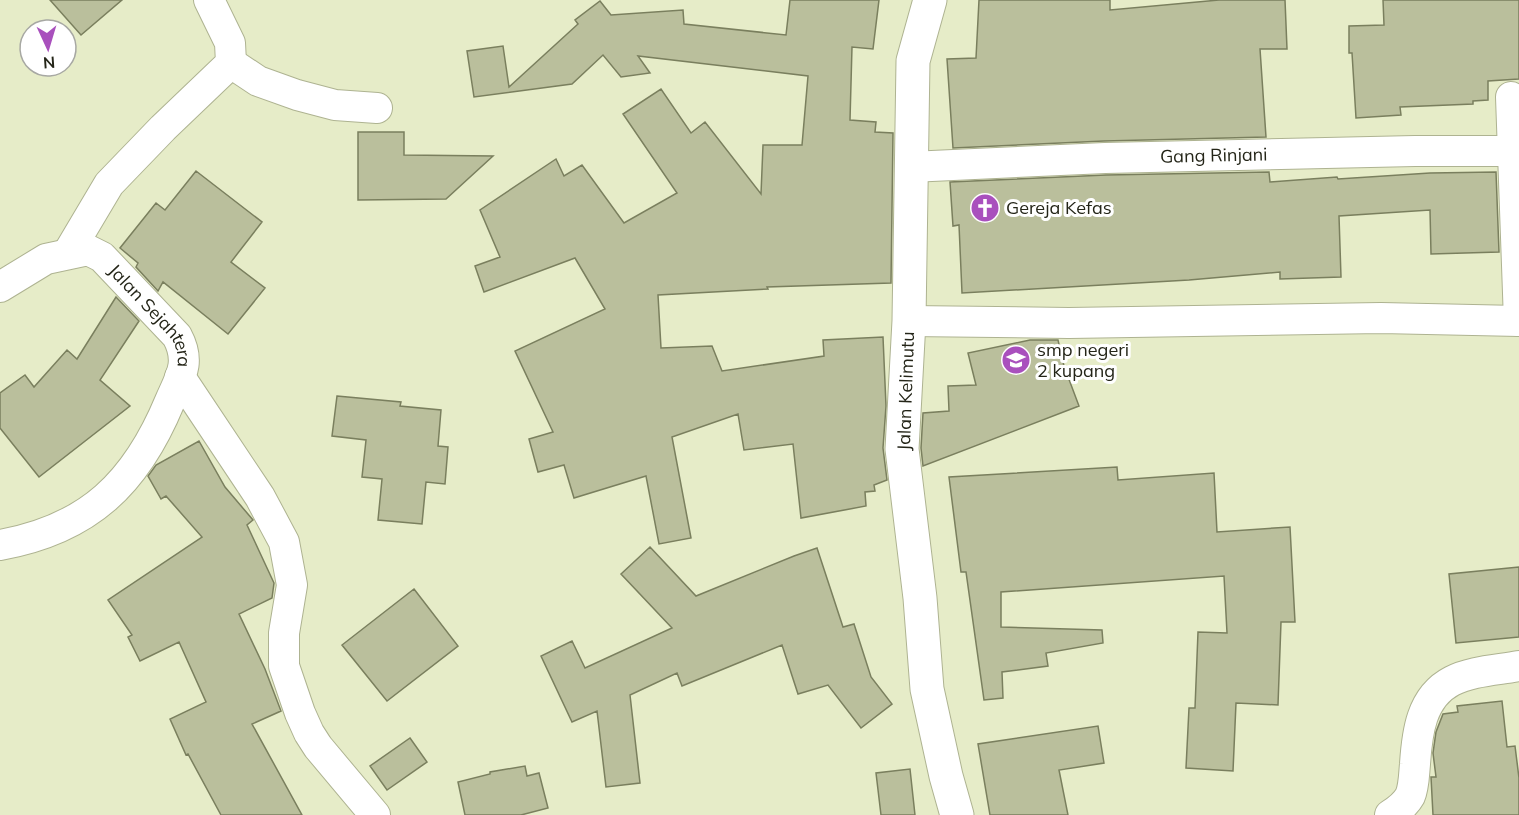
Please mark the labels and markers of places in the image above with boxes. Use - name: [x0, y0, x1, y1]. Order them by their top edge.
- church icon: Gereja Kefas: [969, 192, 1001, 224]
- place label: Gereja Kefas: [1006, 196, 1112, 219]
- place label: smp negeri 2 kupang: [1037, 338, 1129, 382]
- school or university icon: smp negeri 2 kupang: [1000, 344, 1032, 376]

